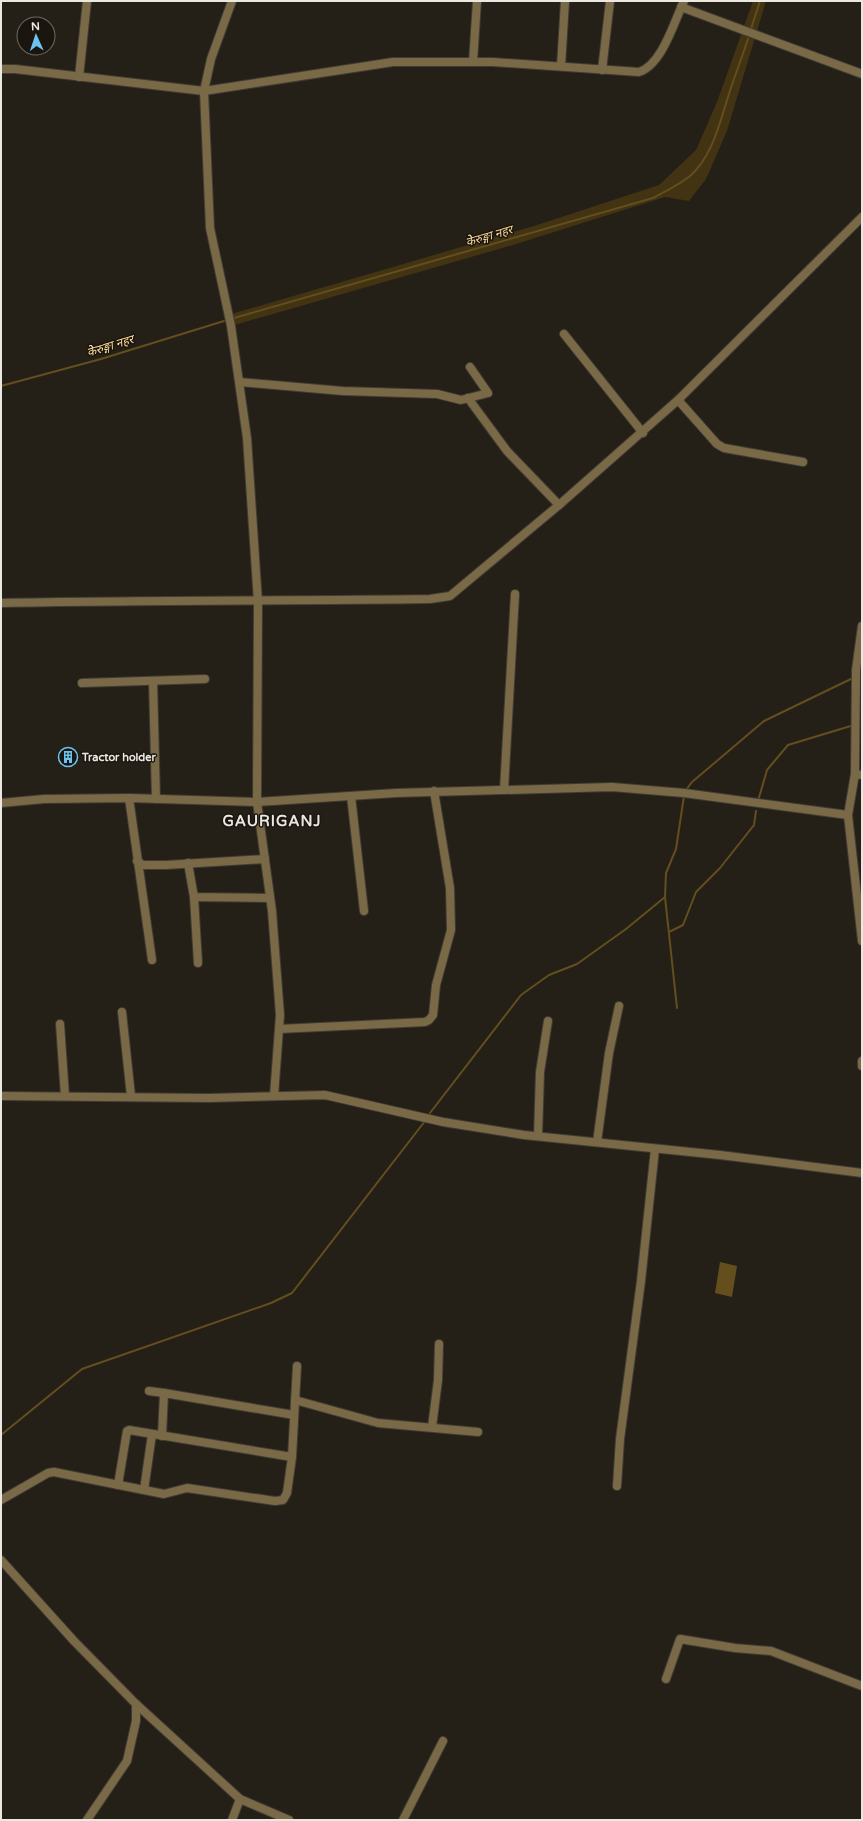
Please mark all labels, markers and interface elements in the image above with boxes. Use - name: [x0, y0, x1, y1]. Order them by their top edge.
- north arrow: [16, 16, 56, 56]
- text: N: [31, 20, 40, 33]
- water label: केेरुङ्गा नहर: [464, 222, 516, 249]
- water label: केेरुङ्गा नहर: [85, 332, 137, 360]
- building icon: Tractor holder: [57, 746, 79, 768]
- place label: Tractor holder: [81, 751, 156, 764]
- district label: GAURIGANJ: [222, 812, 322, 830]

